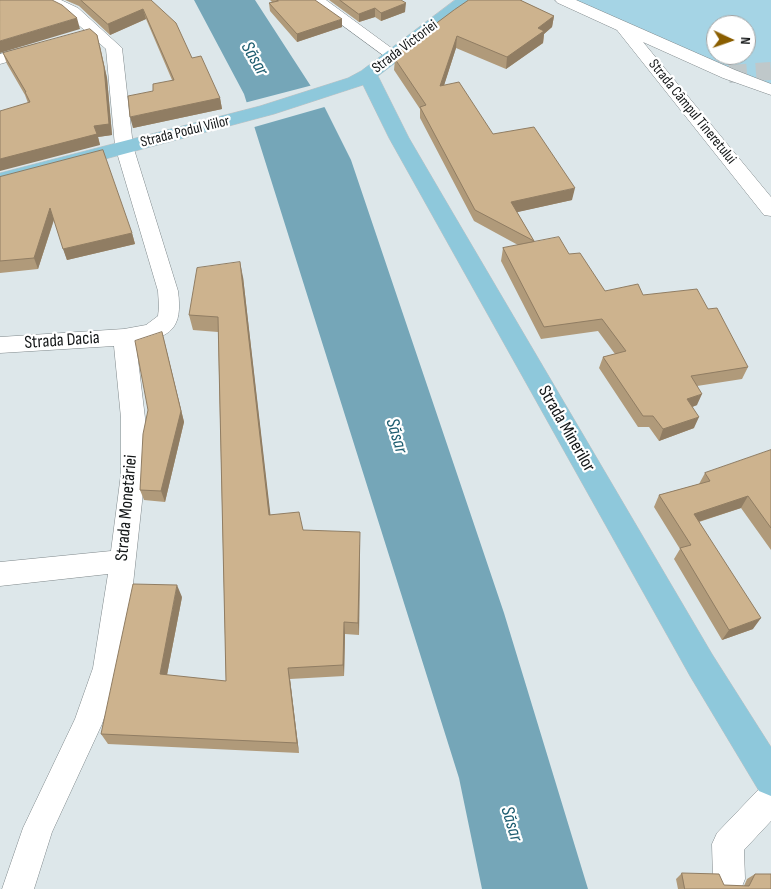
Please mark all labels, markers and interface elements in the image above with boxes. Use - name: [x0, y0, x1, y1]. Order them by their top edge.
- north arrow: [706, 15, 756, 65]
- street label: Strada Victoriei: [369, 17, 441, 77]
- text: N: [737, 37, 754, 45]
- water label: Săsar: [235, 38, 273, 80]
- street label: Strada Câmpul Tineretului: [644, 56, 740, 168]
- street label: Strada Podul Viilor: [139, 112, 231, 152]
- street label: Strada Dacia: [24, 328, 100, 354]
- street label: Strada Minerilor: [533, 382, 599, 476]
- water label: Săsar: [380, 416, 412, 456]
- street label: Strada Monetăriei: [112, 454, 142, 562]
- water label: Săsar: [495, 804, 527, 844]

